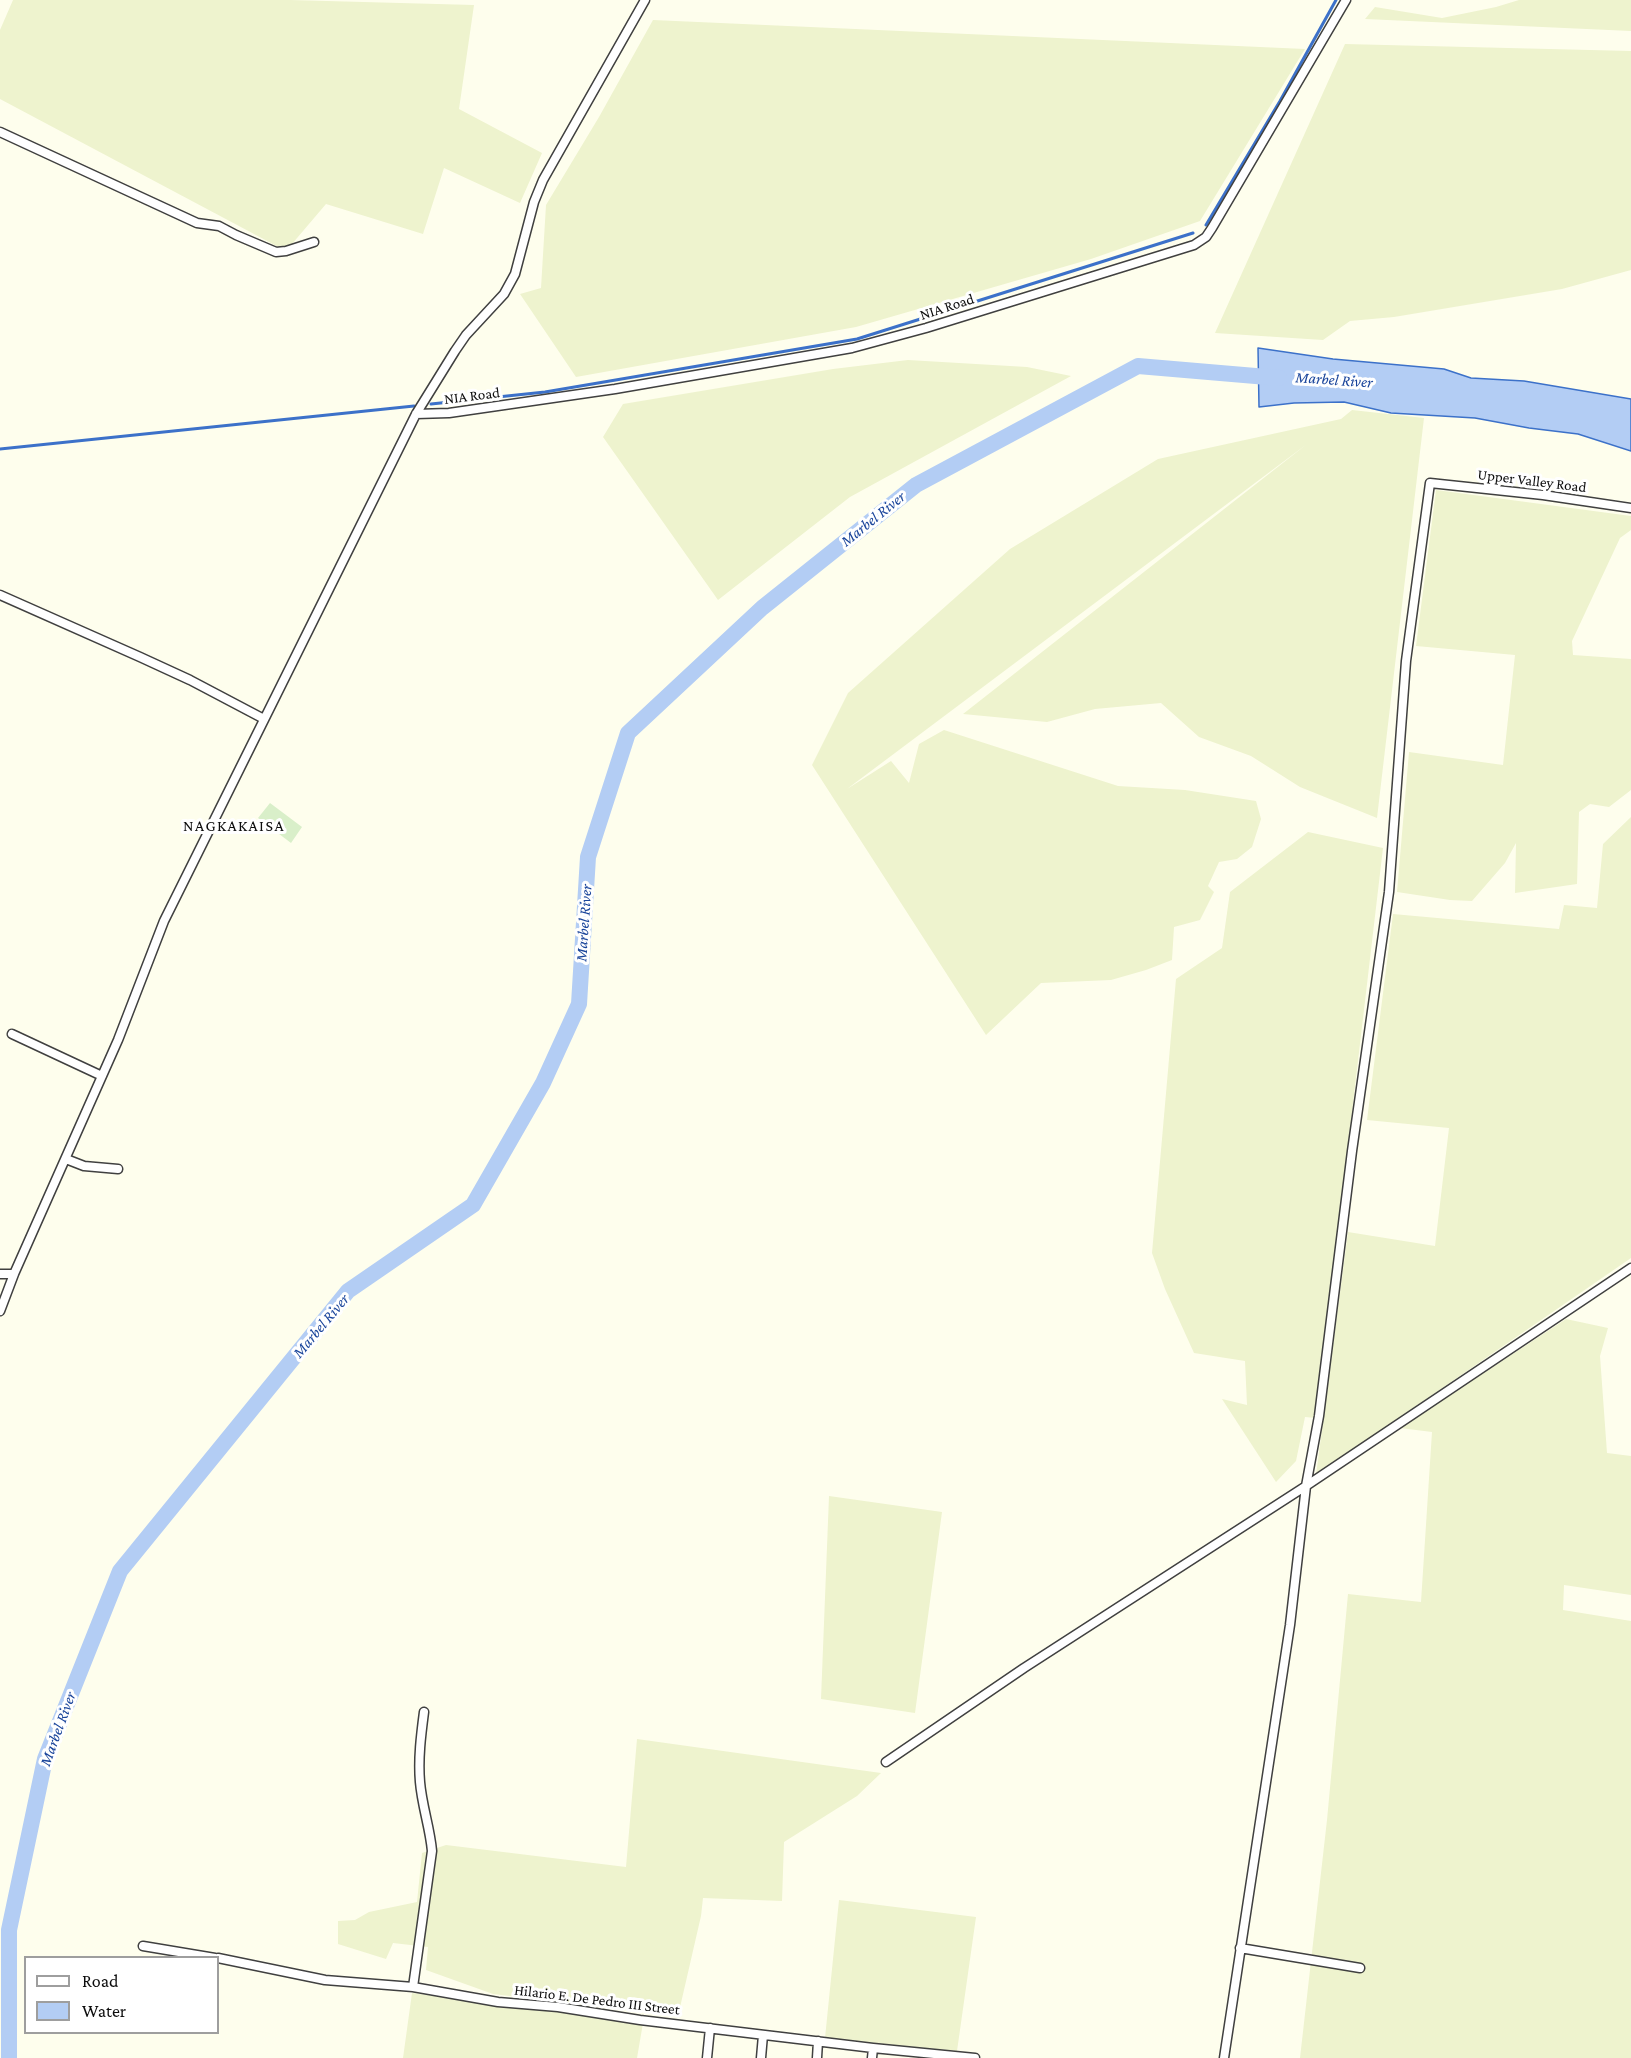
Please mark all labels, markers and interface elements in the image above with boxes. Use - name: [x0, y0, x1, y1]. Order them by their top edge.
- street label: NIA Road: [918, 290, 976, 324]
- water label: Marbel River: [1295, 368, 1373, 392]
- street label: NIA Road: [443, 384, 501, 408]
- street label: Upper Valley Road: [1477, 465, 1587, 497]
- water label: Marbel River: [837, 487, 909, 551]
- district label: NAGKAKAISA: [183, 816, 285, 836]
- water label: Marbel River: [572, 884, 596, 962]
- water label: Marbel River: [289, 1290, 353, 1362]
- water label: Marbel River: [36, 1689, 80, 1769]
- legend: [24, 1956, 219, 2034]
- text: Road: [82, 1971, 119, 1991]
- street label: Hilario E. De Pedro III Street: [513, 1981, 681, 2019]
- text: Water: [82, 2001, 126, 2021]

